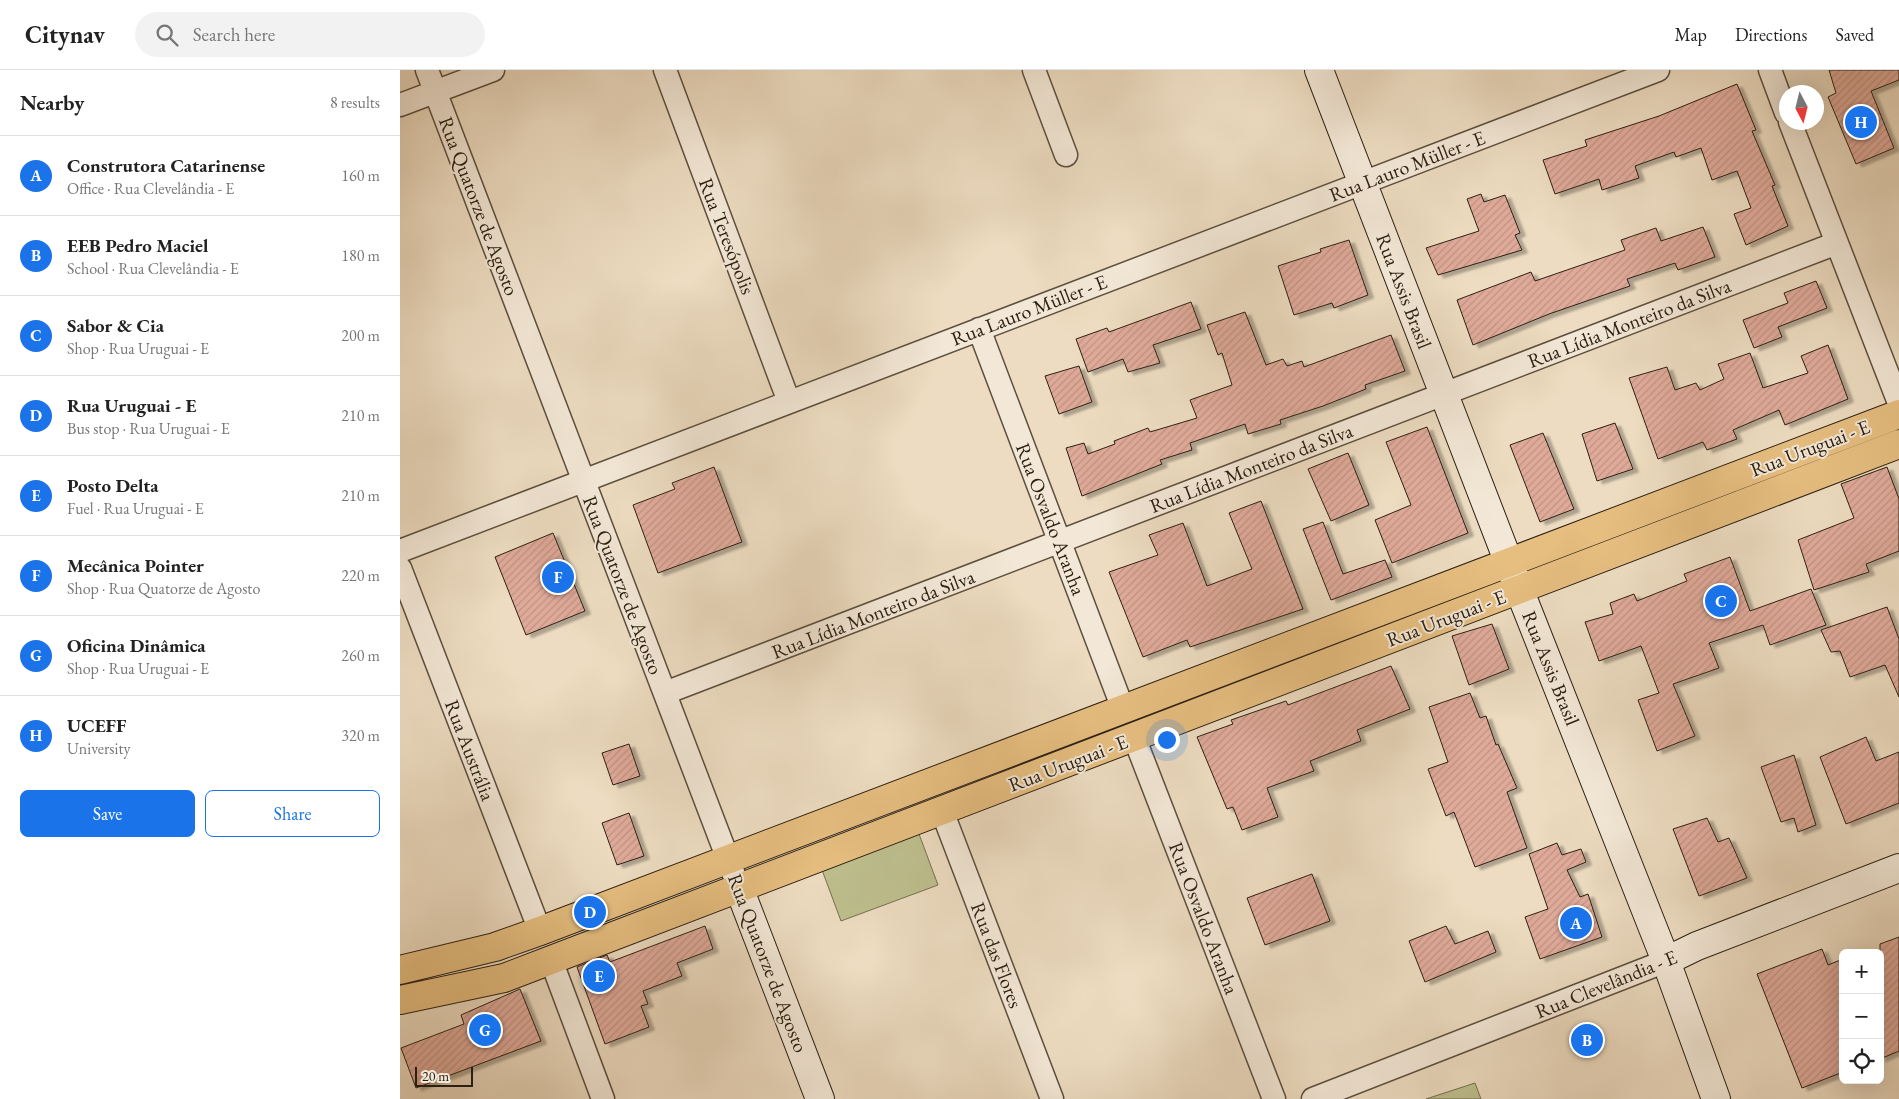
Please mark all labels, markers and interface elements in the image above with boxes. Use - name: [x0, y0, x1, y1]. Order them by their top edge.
- search box: [135, 12, 485, 57]
- text: Citynav: [25, 19, 105, 50]
- icon: search: [153, 21, 181, 49]
- text: Search here: [193, 22, 275, 47]
- text: Map: [1675, 23, 1707, 46]
- text: Directions: [1735, 23, 1807, 46]
- text: Saved: [1835, 23, 1874, 46]
- north arrow: [1779, 85, 1824, 130]
- text: Nearby: [20, 89, 84, 116]
- text: 8 results: [330, 92, 380, 113]
- pin: H: [1845, 103, 1877, 141]
- street label: Rua Quatorze de Agosto: [433, 113, 525, 299]
- street label: Rua Lauro Müller - E: [1325, 124, 1489, 208]
- text: Construtora Catarinense: [67, 153, 265, 178]
- text: A: [30, 165, 42, 186]
- text: 160 m: [341, 165, 380, 186]
- street label: Rua Teresópolis: [693, 174, 761, 298]
- text: Office · Rua Clevelândia - E: [67, 178, 234, 199]
- street label: Rua Assis Brasil: [1370, 230, 1438, 353]
- text: EEB Pedro Maciel: [67, 233, 208, 258]
- text: B: [31, 245, 41, 266]
- text: 180 m: [341, 245, 380, 266]
- text: School · Rua Clevelândia - E: [67, 258, 239, 279]
- street label: Rua Lauro Müller - E: [947, 268, 1111, 352]
- street label: Rua Lídia Monteiro da Silva: [1524, 272, 1734, 374]
- text: Sabor & Cia: [67, 313, 164, 338]
- text: C: [30, 325, 42, 346]
- text: 200 m: [341, 325, 380, 346]
- text: Shop · Rua Uruguai - E: [67, 338, 209, 359]
- text: Rua Uruguai - E: [67, 393, 197, 418]
- text: D: [30, 405, 42, 426]
- text: 210 m: [341, 405, 380, 426]
- street label: Rua Uruguai - E: [1747, 413, 1873, 483]
- street label: Rua Lídia Monteiro da Silva: [1146, 417, 1356, 519]
- text: Bus stop · Rua Uruguai - E: [67, 418, 230, 439]
- street label: Rua Osvaldo Aranha: [1010, 439, 1092, 599]
- text: Posto Delta: [67, 473, 159, 498]
- text: E: [31, 485, 41, 506]
- text: 210 m: [341, 485, 380, 506]
- street label: Rua Quatorze de Agosto: [577, 492, 669, 678]
- text: Fuel · Rua Uruguai - E: [67, 498, 204, 519]
- text: Mecânica Pointer: [67, 553, 204, 578]
- pin: F: [542, 558, 574, 596]
- street label: Rua Lídia Monteiro da Silva: [768, 563, 978, 665]
- text: F: [32, 565, 40, 586]
- text: 220 m: [341, 565, 380, 586]
- text: Shop · Rua Quatorze de Agosto: [67, 578, 260, 599]
- pin: C: [1705, 582, 1737, 620]
- street label: Rua Uruguai - E: [1383, 583, 1509, 653]
- street label: Rua Assis Brasil: [1516, 607, 1586, 729]
- text: Oficina Dinâmica: [67, 633, 206, 658]
- text: G: [30, 645, 42, 666]
- text: 260 m: [341, 645, 380, 666]
- text: Shop · Rua Uruguai - E: [67, 658, 209, 679]
- street label: Rua Austrália: [439, 696, 501, 804]
- text: UCEFF: [67, 713, 126, 738]
- text: H: [30, 725, 42, 746]
- text: 320 m: [341, 725, 380, 746]
- your location: [1154, 727, 1180, 753]
- street label: Rua Uruguai - E: [1005, 728, 1131, 798]
- text: University: [67, 738, 131, 759]
- button: Save: [20, 790, 195, 837]
- button: Share: [205, 790, 380, 837]
- street label: Rua Osvaldo Aranha: [1163, 838, 1245, 998]
- street label: Rua Quatorze de Agosto: [722, 870, 814, 1056]
- pin: D: [574, 893, 606, 931]
- street label: Rua das Flores: [965, 898, 1029, 1012]
- pin: A: [1560, 904, 1592, 942]
- street label: Rua Clevelândia - E: [1531, 944, 1681, 1024]
- map controls: [1839, 949, 1884, 1084]
- button: +: [1839, 949, 1884, 994]
- pin: E: [583, 957, 615, 995]
- button: −: [1839, 994, 1884, 1039]
- pin: G: [469, 1011, 501, 1049]
- pin: B: [1571, 1021, 1603, 1059]
- button: locate: [1839, 1039, 1884, 1084]
- scale bar: [415, 1064, 472, 1087]
- text: 20 m: [422, 1067, 449, 1085]

